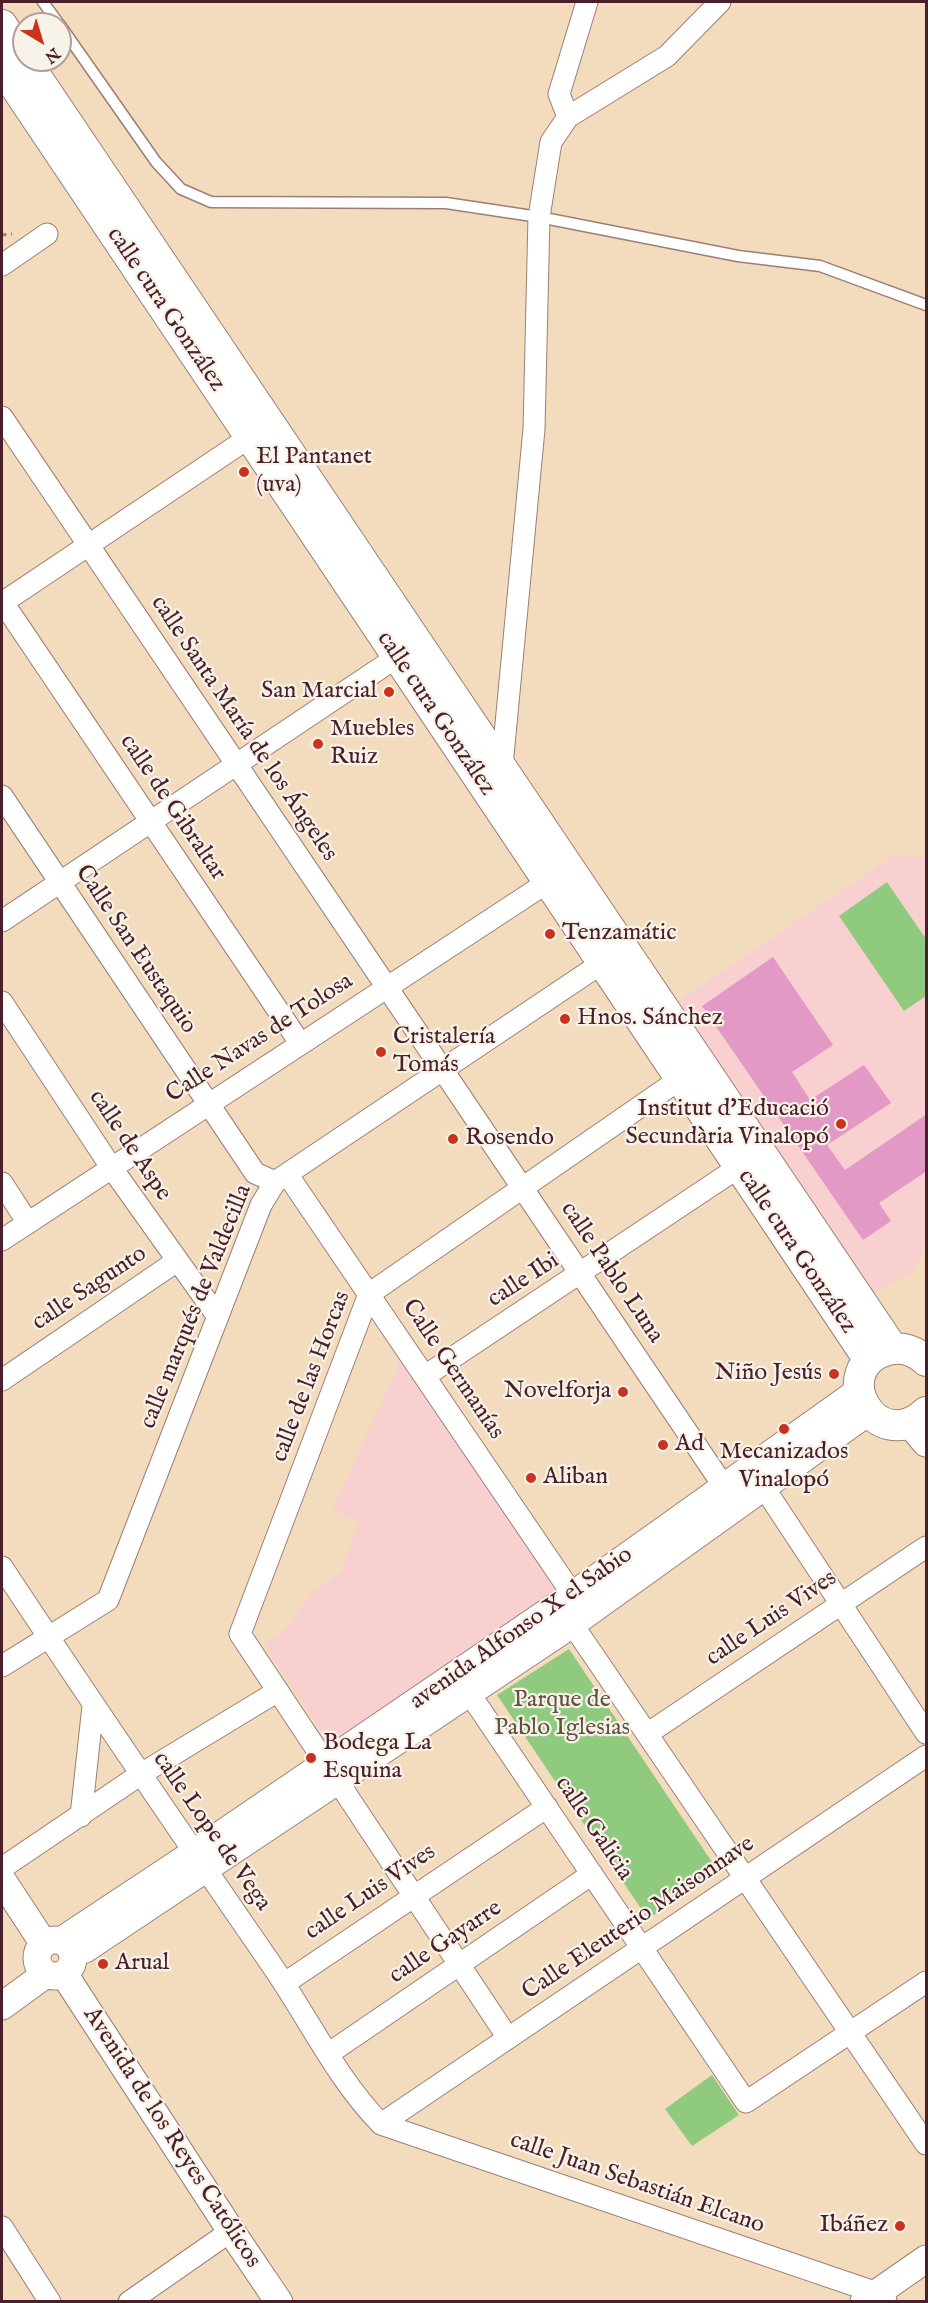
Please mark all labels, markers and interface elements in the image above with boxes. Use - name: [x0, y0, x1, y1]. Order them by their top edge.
- north arrow: [12, 12, 72, 72]
- text: N: [40, 42, 63, 67]
- street label: calle cura González: [99, 222, 231, 398]
- place label: El Pantanet (uva): [256, 444, 372, 500]
- marker: El Pantanet (uva): [237, 465, 251, 479]
- street label: calle Santa María de los Ángeles: [143, 591, 343, 867]
- street label: calle cura González: [369, 626, 501, 802]
- place label: San Marcial: [261, 678, 377, 706]
- marker: San Marcial: [382, 685, 396, 699]
- place label: Muebles Ruiz: [330, 716, 414, 772]
- street label: calle de Gibraltar: [112, 729, 232, 887]
- marker: Muebles Ruiz: [311, 737, 325, 751]
- street label: Calle San Eustaquio: [68, 860, 202, 1040]
- place label: Tenzamátic: [562, 920, 676, 948]
- marker: Tenzamátic: [543, 927, 557, 941]
- street label: Calle Navas de Tolosa: [161, 968, 359, 1110]
- place label: Hnos. Sánchez: [577, 1005, 723, 1033]
- marker: Hnos. Sánchez: [558, 1012, 572, 1026]
- place label: Cristalería Tomás: [393, 1024, 495, 1080]
- marker: Cristalería Tomás: [374, 1045, 388, 1059]
- street label: calle de Aspe: [81, 1085, 177, 1207]
- place label: Institut d'Educació Secundària Vinalopó: [626, 1096, 829, 1152]
- marker: Institut d'Educació Secundària Vinalopó: [834, 1117, 848, 1131]
- place label: Rosendo: [465, 1125, 554, 1153]
- marker: Rosendo: [446, 1132, 460, 1146]
- street label: calle cura González: [730, 1164, 862, 1340]
- street label: calle marqués de Valdecilla: [135, 1181, 259, 1433]
- street label: calle Pablo Luna: [553, 1197, 669, 1349]
- street label: calle Sagunto: [27, 1240, 153, 1338]
- street label: calle Ibi: [483, 1247, 565, 1315]
- street label: calle de las Horcas: [266, 1288, 358, 1466]
- street label: Calle Germanías: [395, 1295, 509, 1445]
- place label: Niño Jesús: [715, 1360, 822, 1388]
- marker: Niño Jesús: [827, 1367, 841, 1381]
- place label: Novelforja: [504, 1378, 611, 1406]
- marker: Novelforja: [616, 1385, 630, 1399]
- marker: Mecanizados Vinalopó: [777, 1422, 791, 1436]
- place label: Ad: [675, 1431, 704, 1459]
- marker: Ad: [656, 1438, 670, 1452]
- place label: Mecanizados Vinalopó: [720, 1439, 848, 1495]
- place label: Aliban: [543, 1464, 608, 1492]
- marker: Aliban: [524, 1471, 538, 1485]
- street label: avenida Alfonso X el Sabio: [405, 1541, 639, 1717]
- street label: calle Luis Vives: [701, 1565, 843, 1673]
- park label: Parque de Pablo Iglesias: [494, 1687, 630, 1743]
- place label: Bodega La Esquina: [323, 1730, 432, 1786]
- street label: calle Lope de Vega: [145, 1747, 277, 1917]
- marker: Bodega La Esquina: [304, 1751, 318, 1765]
- street label: calle Galicia: [548, 1771, 638, 1887]
- street label: Calle Eleuterio Maisonnave: [517, 1831, 761, 2007]
- street label: calle Luis Vives: [300, 1839, 442, 1947]
- street label: calle Gayarre: [384, 1895, 508, 1991]
- place label: Arual: [115, 1950, 169, 1978]
- marker: Arual: [96, 1957, 110, 1971]
- street label: Avenida de los Reyes Católicos: [76, 2002, 266, 2274]
- street label: calle Juan Sebastián Elcano: [506, 2127, 768, 2241]
- place label: Ibáñez: [820, 2212, 888, 2240]
- marker: Ibáñez: [893, 2219, 907, 2233]

